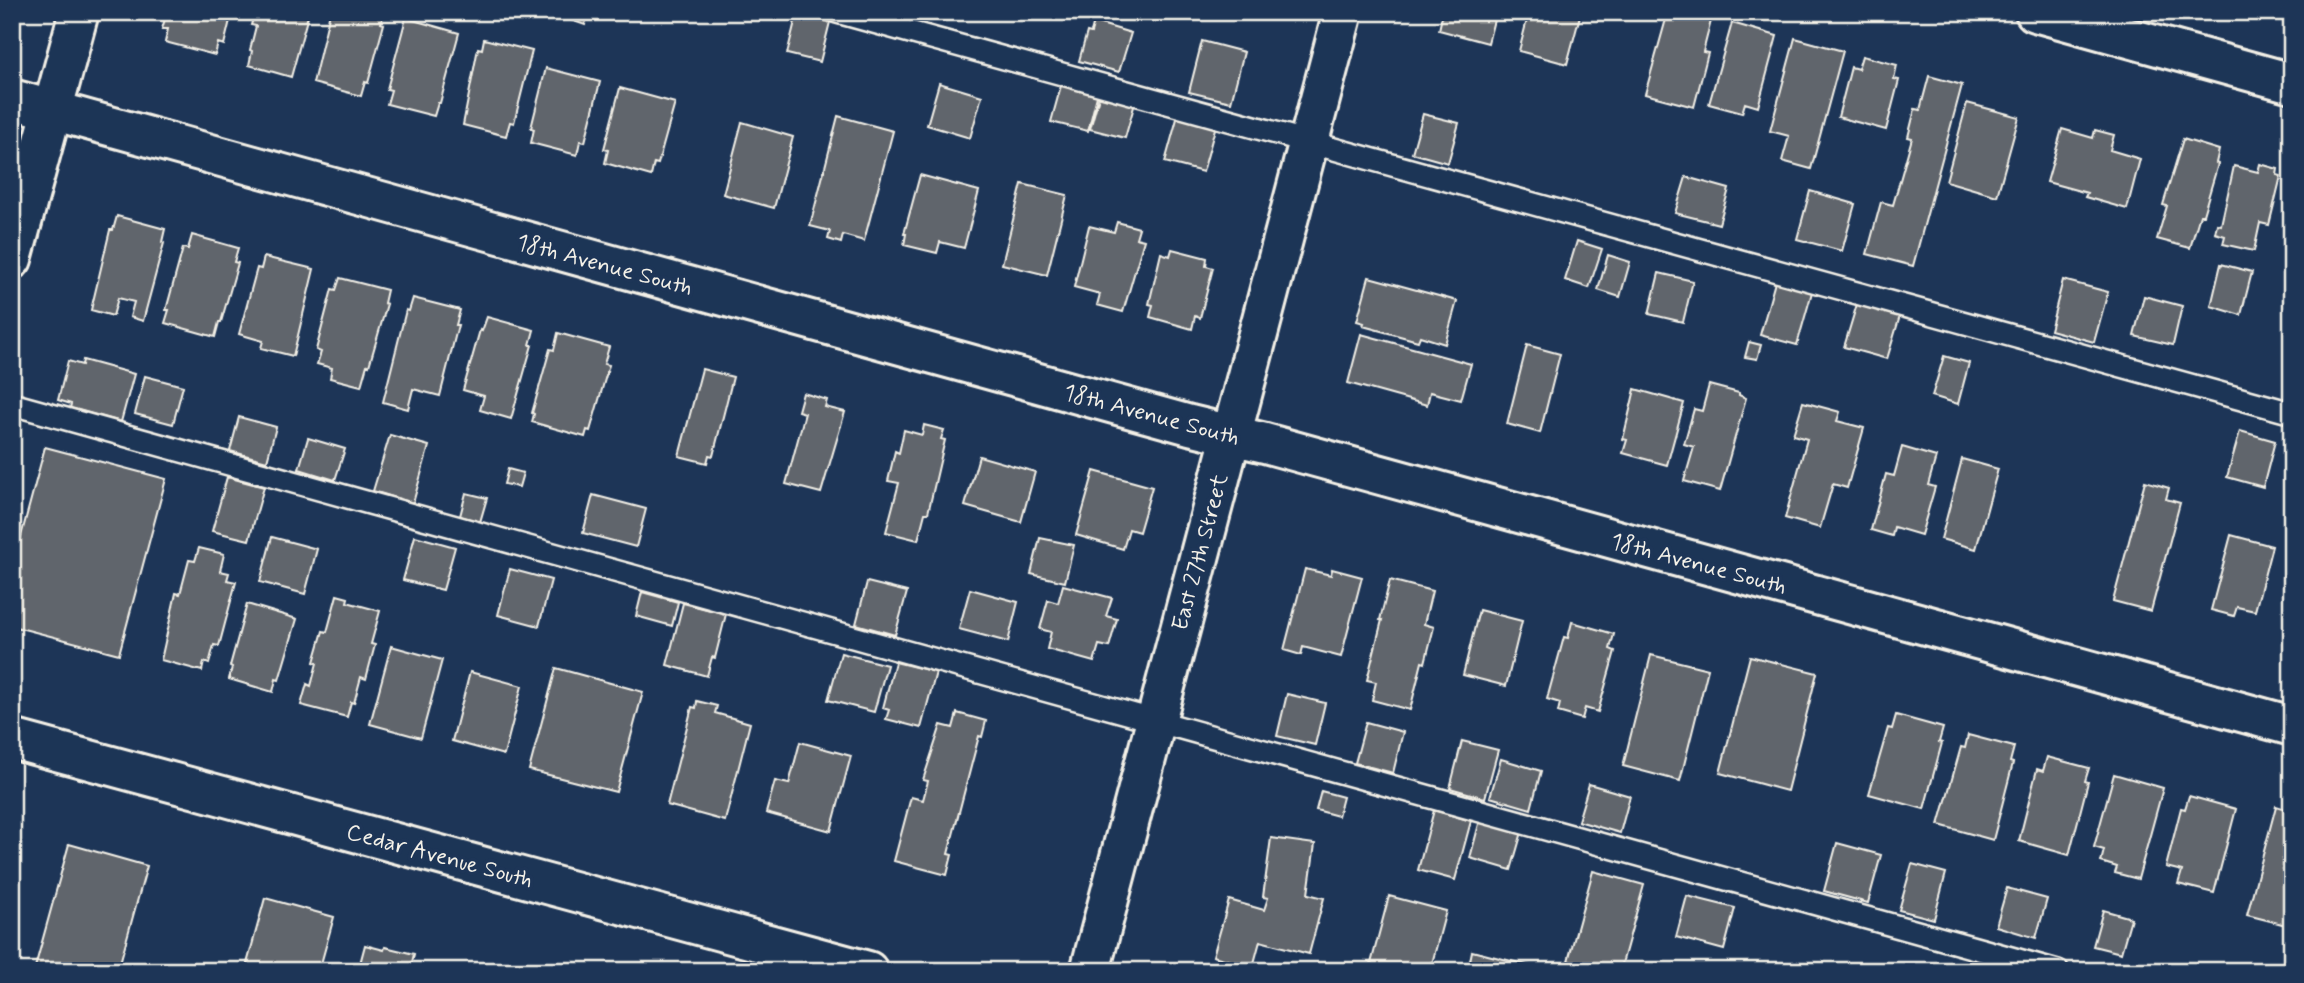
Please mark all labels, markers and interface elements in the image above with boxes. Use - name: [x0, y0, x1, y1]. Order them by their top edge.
- street label: 18th Avenue South: [513, 228, 696, 304]
- street label: 18th Avenue South: [1060, 378, 1243, 454]
- street label: East 27th Street: [1166, 470, 1236, 634]
- street label: 18th Avenue South: [1607, 527, 1790, 603]
- street label: Cedar Avenue South: [343, 818, 536, 896]

